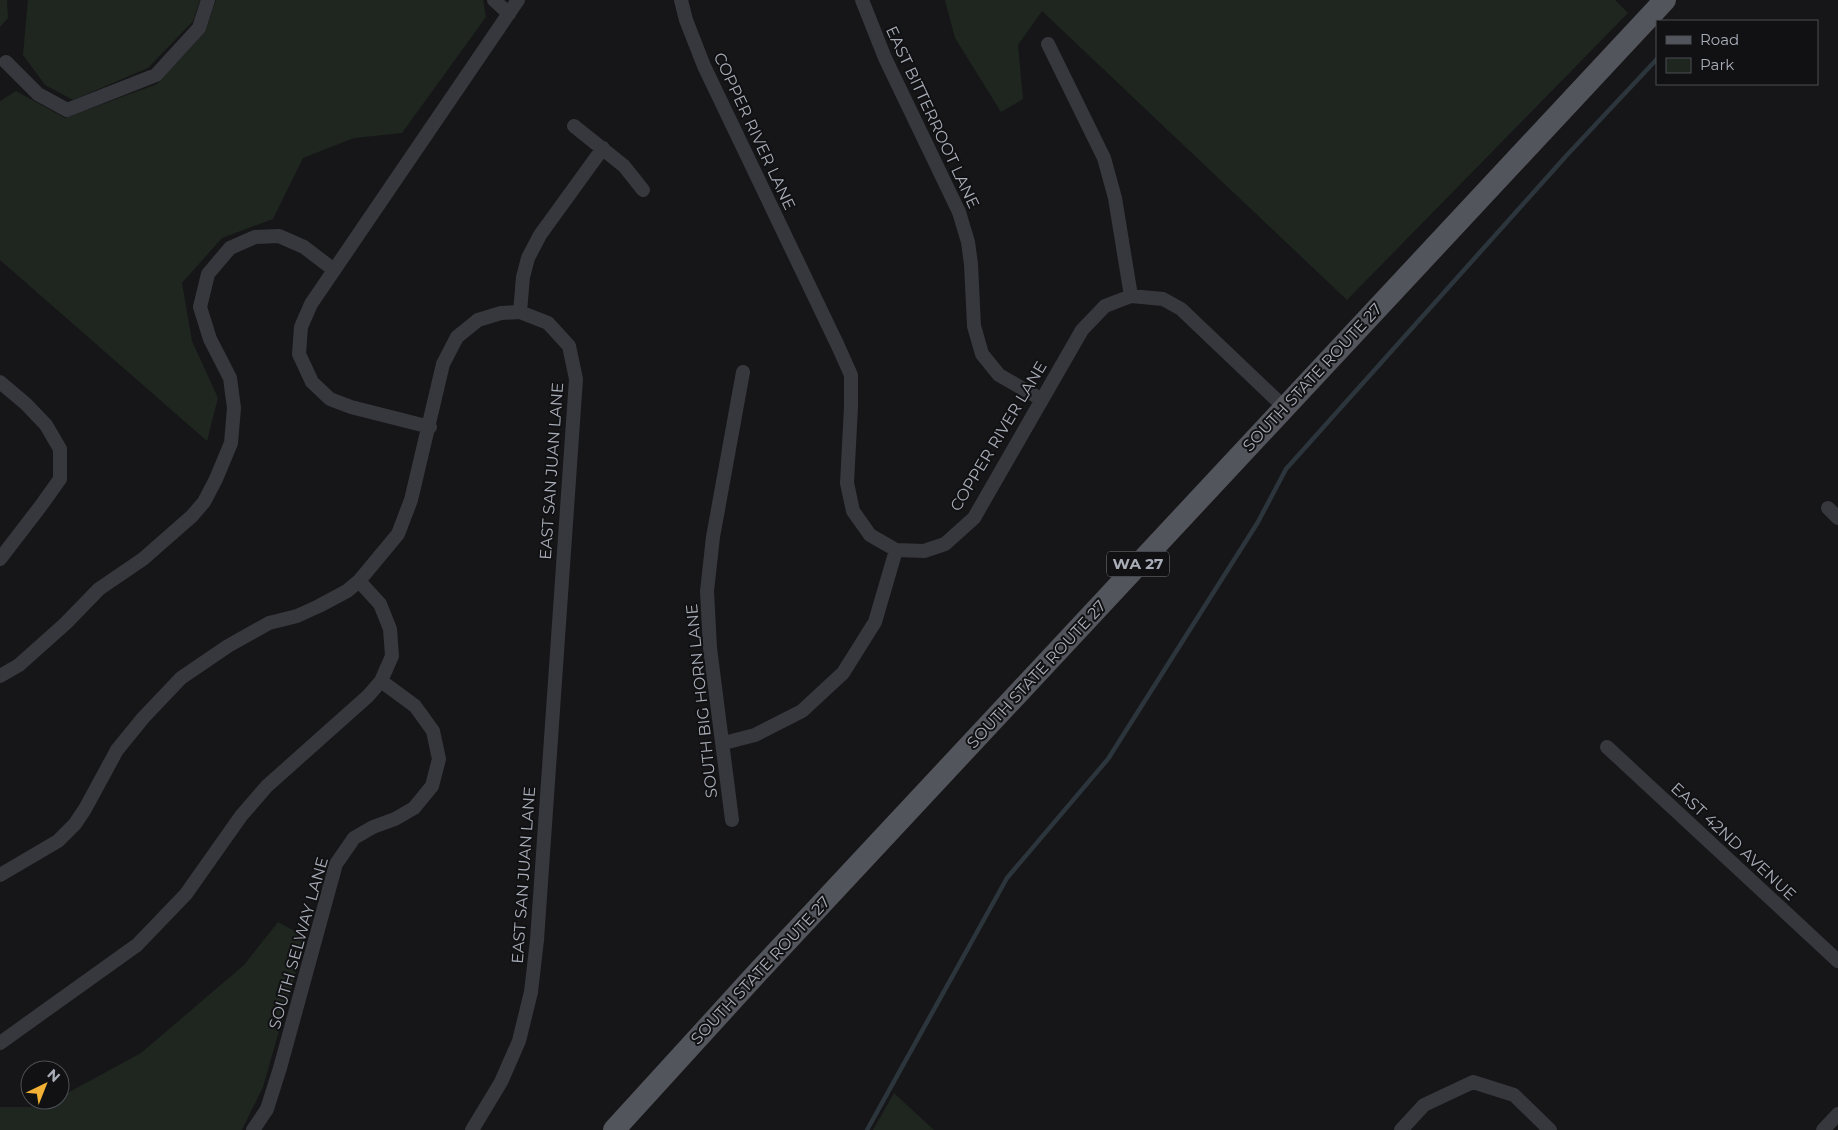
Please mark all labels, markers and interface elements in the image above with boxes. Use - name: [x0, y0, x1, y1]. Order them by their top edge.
- legend: [1656, 20, 1818, 85]
- street label: EAST BITTERROOT LANE: [882, 23, 983, 211]
- text: Road: [1700, 30, 1739, 49]
- street label: COPPER RIVER LANE: [710, 49, 799, 213]
- text: Park: [1700, 55, 1734, 74]
- street label: SOUTH STATE ROUTE 27: [1239, 299, 1386, 455]
- street label: COPPER RIVER LANE: [946, 358, 1051, 515]
- street label: EAST SAN JUAN LANE: [536, 382, 567, 560]
- road number: WA 27: [1107, 552, 1169, 576]
- street label: SOUTH STATE ROUTE 27: [963, 596, 1110, 752]
- street label: SOUTH BIG HORN LANE: [682, 603, 721, 799]
- street label: EAST 42ND AVENUE: [1667, 778, 1800, 904]
- street label: EAST SAN JUAN LANE: [508, 786, 539, 964]
- street label: SOUTH SELWAY LANE: [265, 855, 332, 1031]
- street label: SOUTH STATE ROUTE 27: [687, 892, 834, 1048]
- north arrow: [20, 1060, 70, 1110]
- text: N: [44, 1065, 64, 1086]

